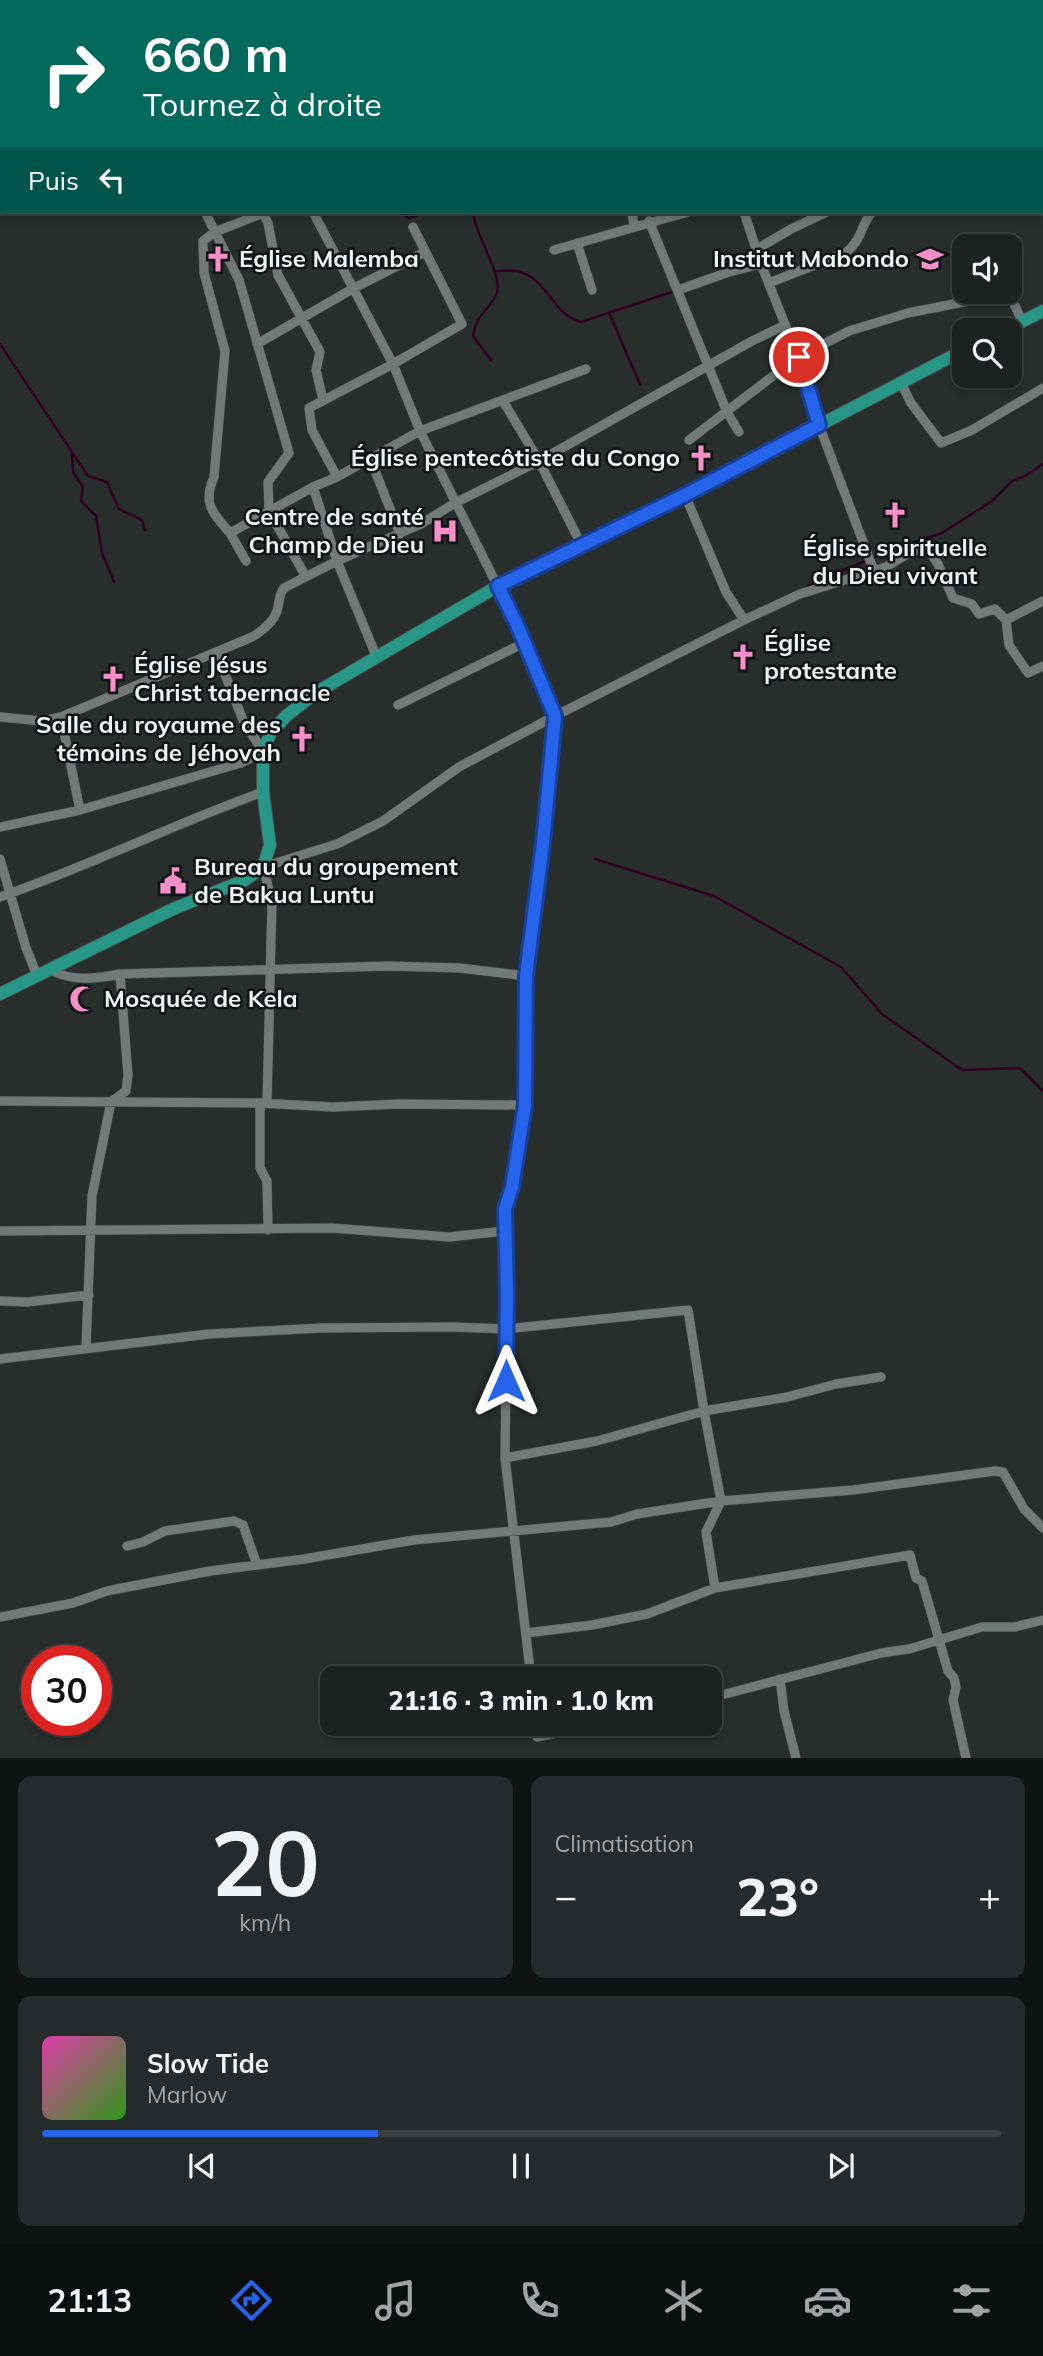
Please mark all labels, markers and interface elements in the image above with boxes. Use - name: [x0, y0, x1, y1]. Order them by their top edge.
- text: 660 m: [143, 23, 289, 84]
- icon: right: [28, 28, 119, 119]
- text: Tournez à droite: [143, 84, 382, 124]
- icon: left: [93, 161, 131, 199]
- text: Puis: [28, 164, 79, 197]
- map controls: [952, 234, 1022, 388]
- button: sound: [952, 234, 1022, 304]
- place label: Église Malemba: [239, 243, 419, 273]
- place label: Institut Mabondo: [713, 243, 909, 273]
- church icon: Église Malemba: [203, 244, 233, 274]
- school or university icon: Institut Mabondo: [915, 244, 945, 274]
- button: search: [952, 318, 1022, 388]
- pin: [769, 327, 829, 387]
- icon: arrive: [780, 338, 818, 376]
- place label: Église pentecôtiste du Congo: [351, 442, 680, 472]
- church icon: Église pentecôtiste du Congo: [686, 443, 716, 473]
- church icon: Église spirituelle du Dieu vivant: [880, 500, 910, 530]
- place label: Centre de santé Champ de Dieu: [245, 501, 424, 559]
- hospital icon: Centre de santé Champ de Dieu: [430, 516, 460, 546]
- place label: Église spirituelle du Dieu vivant: [803, 532, 987, 590]
- place label: Église protestante: [764, 627, 897, 685]
- church icon: Église protestante: [728, 642, 758, 672]
- place label: Église Jésus Christ tabernacle: [134, 649, 331, 707]
- church icon: Église Jésus Christ tabernacle: [98, 664, 128, 694]
- place label: Salle du royaume des témoins de Jéhovah: [36, 709, 281, 767]
- church icon: Salle du royaume des témoins de Jéhovah: [287, 724, 317, 754]
- place label: Bureau du groupement de Bakua Luntu: [194, 851, 458, 909]
- public building icon: Bureau du groupement de Bakua Luntu: [158, 866, 188, 896]
- place label: Mosquée de Kela: [104, 983, 298, 1013]
- mosque icon: Mosquée de Kela: [68, 984, 98, 1014]
- position arrow: [469, 1344, 543, 1418]
- speed limit sign: 30: [21, 1645, 112, 1736]
- text: 21:16 · 3 min · 1.0 km: [388, 1684, 654, 1717]
- text: 20: [211, 1805, 320, 1919]
- text: Climatisation: [555, 1829, 694, 1858]
- text: 23°: [737, 1864, 819, 1929]
- text: −: [555, 1872, 577, 1920]
- text: +: [978, 1872, 1001, 1920]
- text: km/h: [239, 1908, 291, 1937]
- text: Slow Tide: [147, 2047, 269, 2080]
- text: Marlow: [147, 2080, 227, 2109]
- icon: previous: [183, 2147, 221, 2185]
- icon: pause: [502, 2147, 540, 2185]
- icon: next: [822, 2147, 860, 2185]
- icon: directions: [227, 2276, 276, 2325]
- icon: music: [371, 2276, 420, 2325]
- icon: phone: [515, 2276, 564, 2325]
- icon: climate: [659, 2276, 708, 2325]
- icon: car: [803, 2276, 852, 2325]
- icon: filters: [947, 2276, 996, 2325]
- text: 21:13: [47, 2280, 132, 2320]

